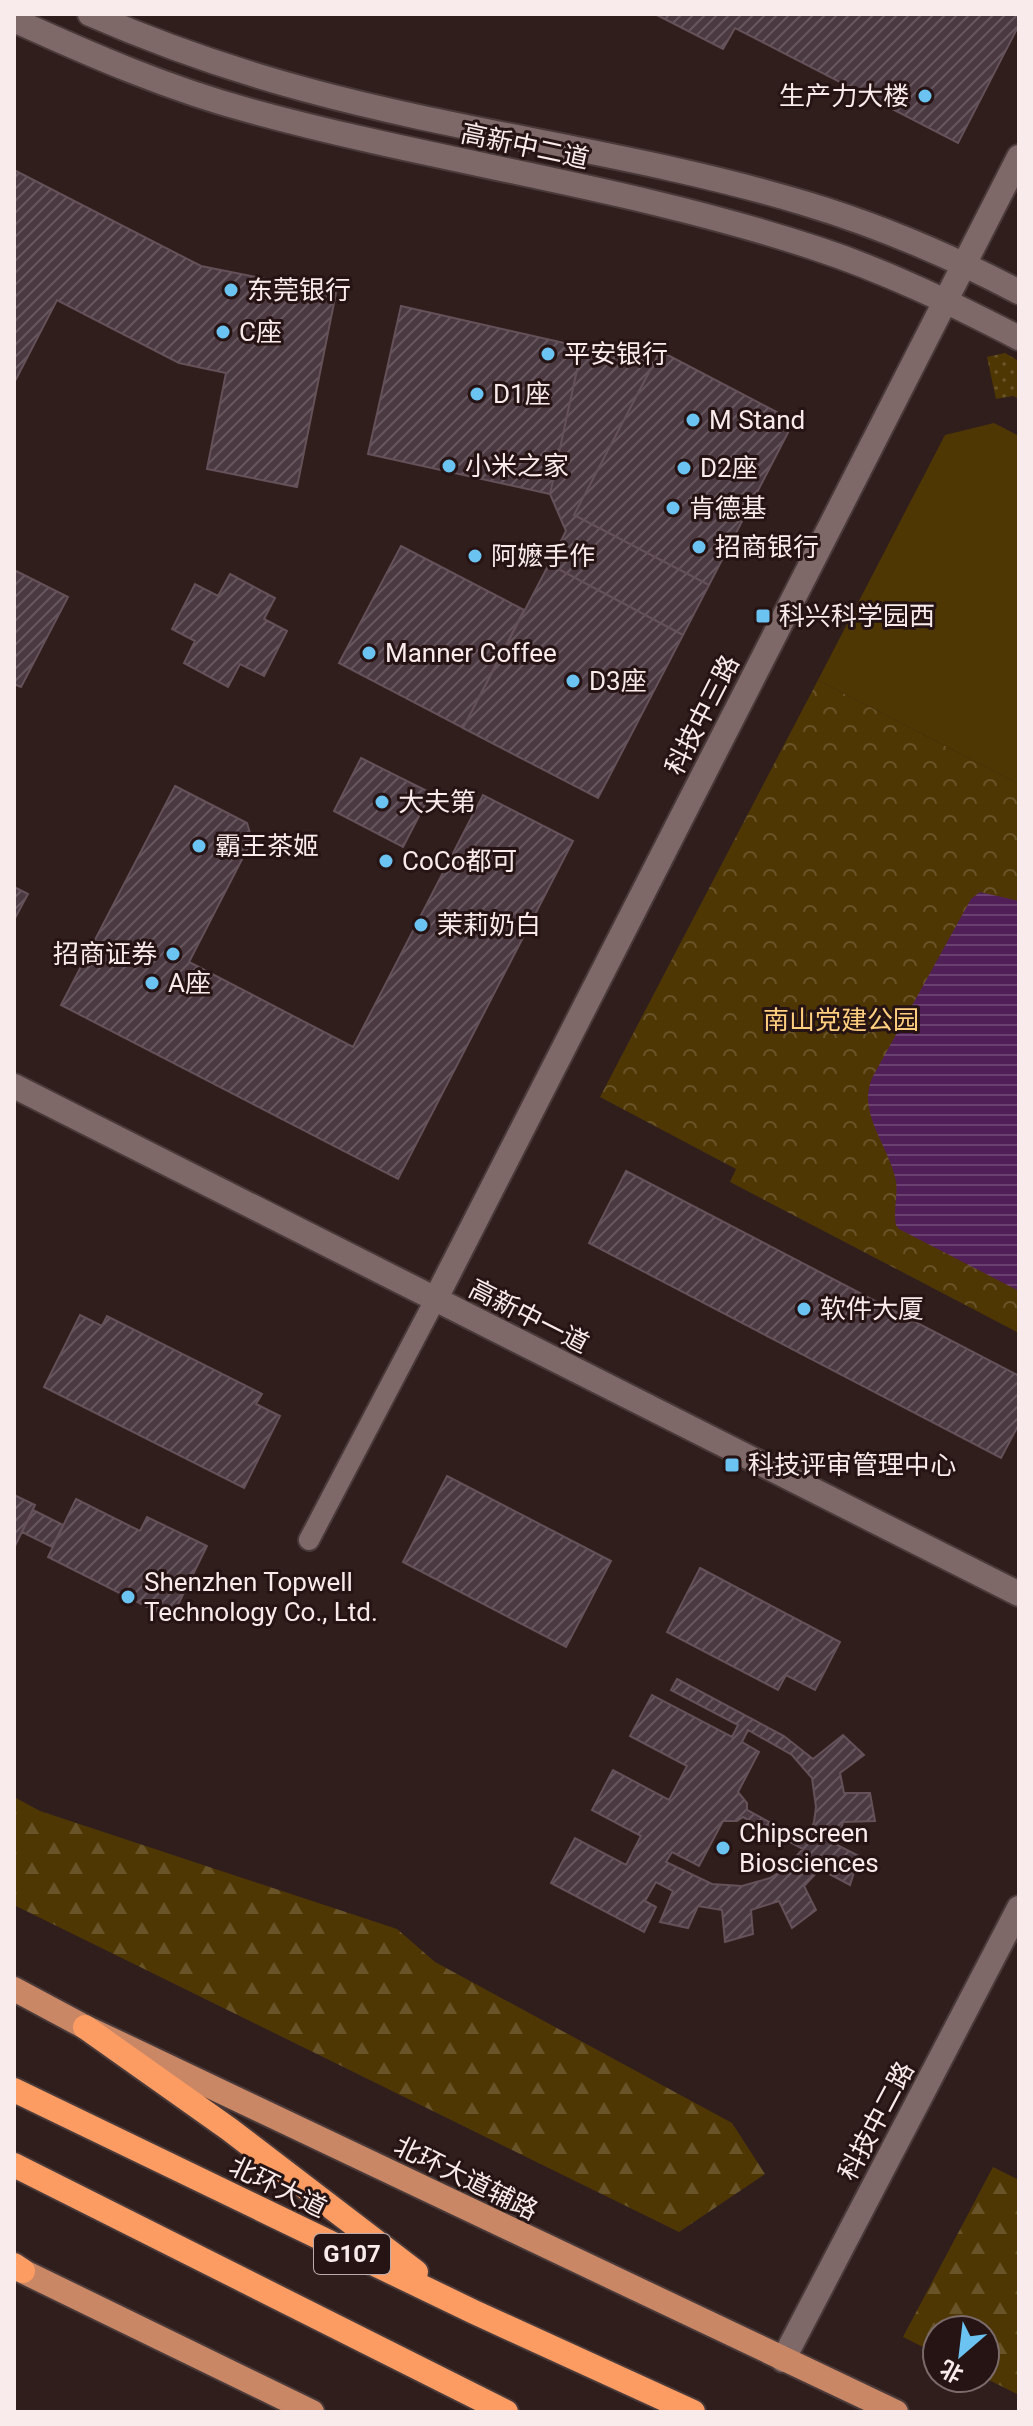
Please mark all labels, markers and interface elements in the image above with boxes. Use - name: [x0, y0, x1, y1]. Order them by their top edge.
- place label: 生产力大楼: [779, 81, 909, 111]
- marker: 生产力大楼: [916, 87, 934, 105]
- street label: 高新中二道: [458, 118, 592, 174]
- place label: 东莞银行: [247, 275, 351, 305]
- marker: 东莞银行: [222, 281, 240, 299]
- place label: C座: [239, 317, 282, 347]
- marker: C座: [214, 323, 232, 341]
- place label: 平安银行: [564, 339, 668, 369]
- marker: 平安银行: [539, 345, 557, 363]
- place label: D1座: [493, 379, 551, 409]
- marker: D1座: [468, 385, 486, 403]
- place label: M Stand: [709, 405, 805, 435]
- marker: M Stand: [684, 411, 702, 429]
- place label: 小米之家: [465, 451, 569, 481]
- place label: D2座: [700, 453, 758, 483]
- marker: 小米之家: [440, 457, 458, 475]
- marker: D2座: [675, 459, 693, 477]
- place label: 肯德基: [689, 493, 767, 523]
- marker: 肯德基: [664, 499, 682, 517]
- place label: 招商银行: [715, 532, 819, 562]
- marker: 招商银行: [690, 538, 708, 556]
- place label: 阿嬷手作: [491, 541, 595, 571]
- marker: 阿嬷手作: [466, 547, 484, 565]
- place label: 科兴科学园西: [779, 601, 935, 631]
- marker: 科兴科学园西: [754, 607, 772, 625]
- place label: Manner Coffee: [385, 638, 557, 668]
- marker: Manner Coffee: [360, 644, 378, 662]
- street label: 科技中三路: [659, 650, 745, 780]
- place label: D3座: [589, 666, 647, 696]
- marker: D3座: [564, 672, 582, 690]
- place label: 大夫第: [398, 787, 476, 817]
- marker: 大夫第: [373, 793, 391, 811]
- place label: 霸王茶姬: [215, 831, 319, 861]
- marker: 霸王茶姬: [190, 837, 208, 855]
- place label: CoCo都可: [402, 846, 518, 876]
- marker: CoCo都可: [377, 852, 395, 870]
- place label: 茉莉奶白: [437, 910, 541, 940]
- marker: 茉莉奶白: [412, 916, 430, 934]
- place label: 招商证券: [53, 939, 157, 969]
- marker: 招商证券: [164, 945, 182, 963]
- place label: A座: [168, 968, 211, 998]
- marker: A座: [143, 974, 161, 992]
- park label: 南山党建公园: [763, 1005, 919, 1035]
- street label: 高新中一道: [464, 1273, 594, 1359]
- place label: 软件大厦: [820, 1294, 924, 1324]
- marker: 软件大厦: [795, 1300, 813, 1318]
- place label: 科技评审管理中心: [748, 1450, 956, 1480]
- marker: 科技评审管理中心: [723, 1456, 741, 1474]
- place label: Shenzhen Topwell Technology Co., Ltd.: [144, 1567, 378, 1627]
- marker: Shenzhen Topwell Technology Co., Ltd.: [119, 1588, 137, 1606]
- place label: Chipscreen Biosciences: [739, 1818, 879, 1878]
- marker: Chipscreen Biosciences: [714, 1839, 732, 1857]
- street label: 科技中二路: [832, 2057, 920, 2185]
- street label: 北环大道辅路: [389, 2130, 543, 2226]
- street label: 北环大道: [225, 2151, 331, 2223]
- road number: G107: [314, 2234, 390, 2274]
- north arrow: [921, 2314, 1001, 2394]
- text: 北: [936, 2355, 967, 2387]

